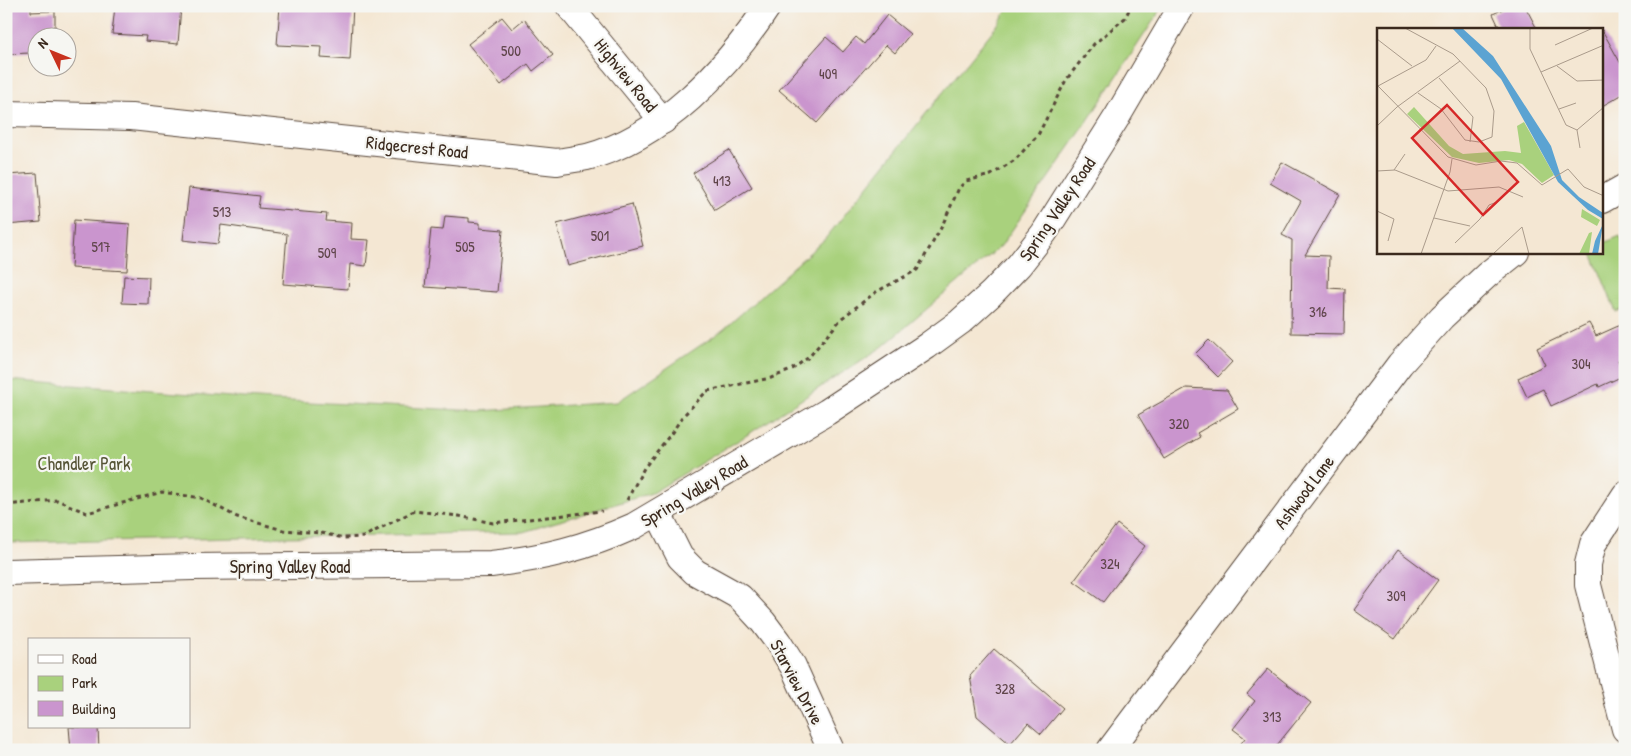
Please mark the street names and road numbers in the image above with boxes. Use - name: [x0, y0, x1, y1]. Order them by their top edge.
- street label: Highview Road: [588, 33, 664, 117]
- street label: Ridgecrest Road: [365, 129, 469, 165]
- street label: Spring Valley Road: [1013, 152, 1101, 266]
- street label: Spring Valley Road: [636, 449, 752, 533]
- street label: Ashwood Lane: [1268, 450, 1340, 534]
- street label: Spring Valley Road: [230, 554, 350, 579]
- street label: Starview Drive: [764, 635, 830, 729]

